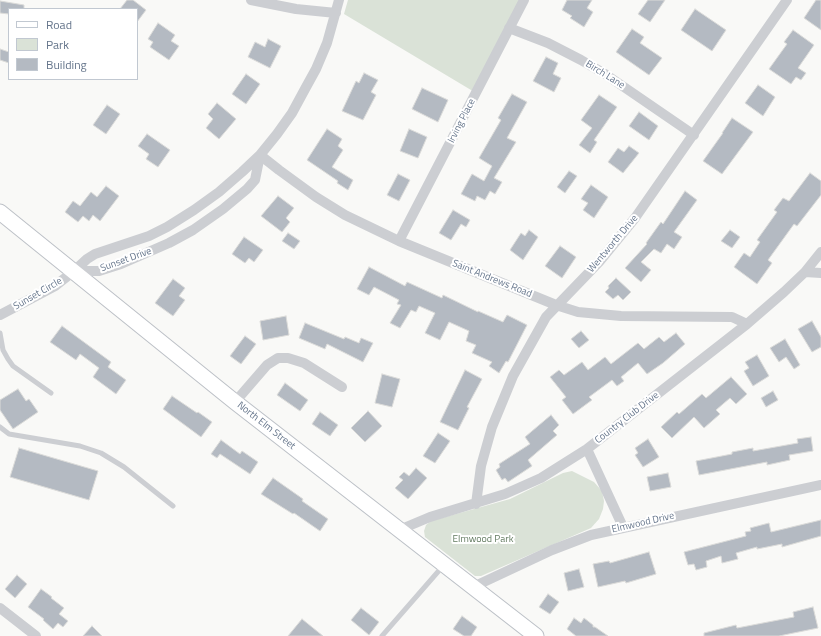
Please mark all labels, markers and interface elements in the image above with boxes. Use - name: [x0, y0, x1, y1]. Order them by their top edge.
- legend: [8, 8, 138, 80]
- text: Road: [46, 15, 72, 34]
- text: Park: [46, 35, 69, 54]
- text: Building: [46, 55, 87, 74]
- street label: Birch Lane: [583, 58, 627, 92]
- street label: Irving Place: [446, 97, 478, 145]
- street label: Wentworth Drive: [585, 213, 641, 275]
- street label: Sunset Drive: [99, 245, 153, 275]
- street label: Saint Andrews Road: [450, 258, 534, 300]
- street label: Sunset Circle: [12, 275, 64, 313]
- street label: Country Club Drive: [593, 389, 661, 447]
- street label: North Elm Street: [234, 400, 298, 452]
- street label: Elmwood Drive: [611, 510, 675, 536]
- park label: Elmwood Park: [453, 534, 513, 546]

